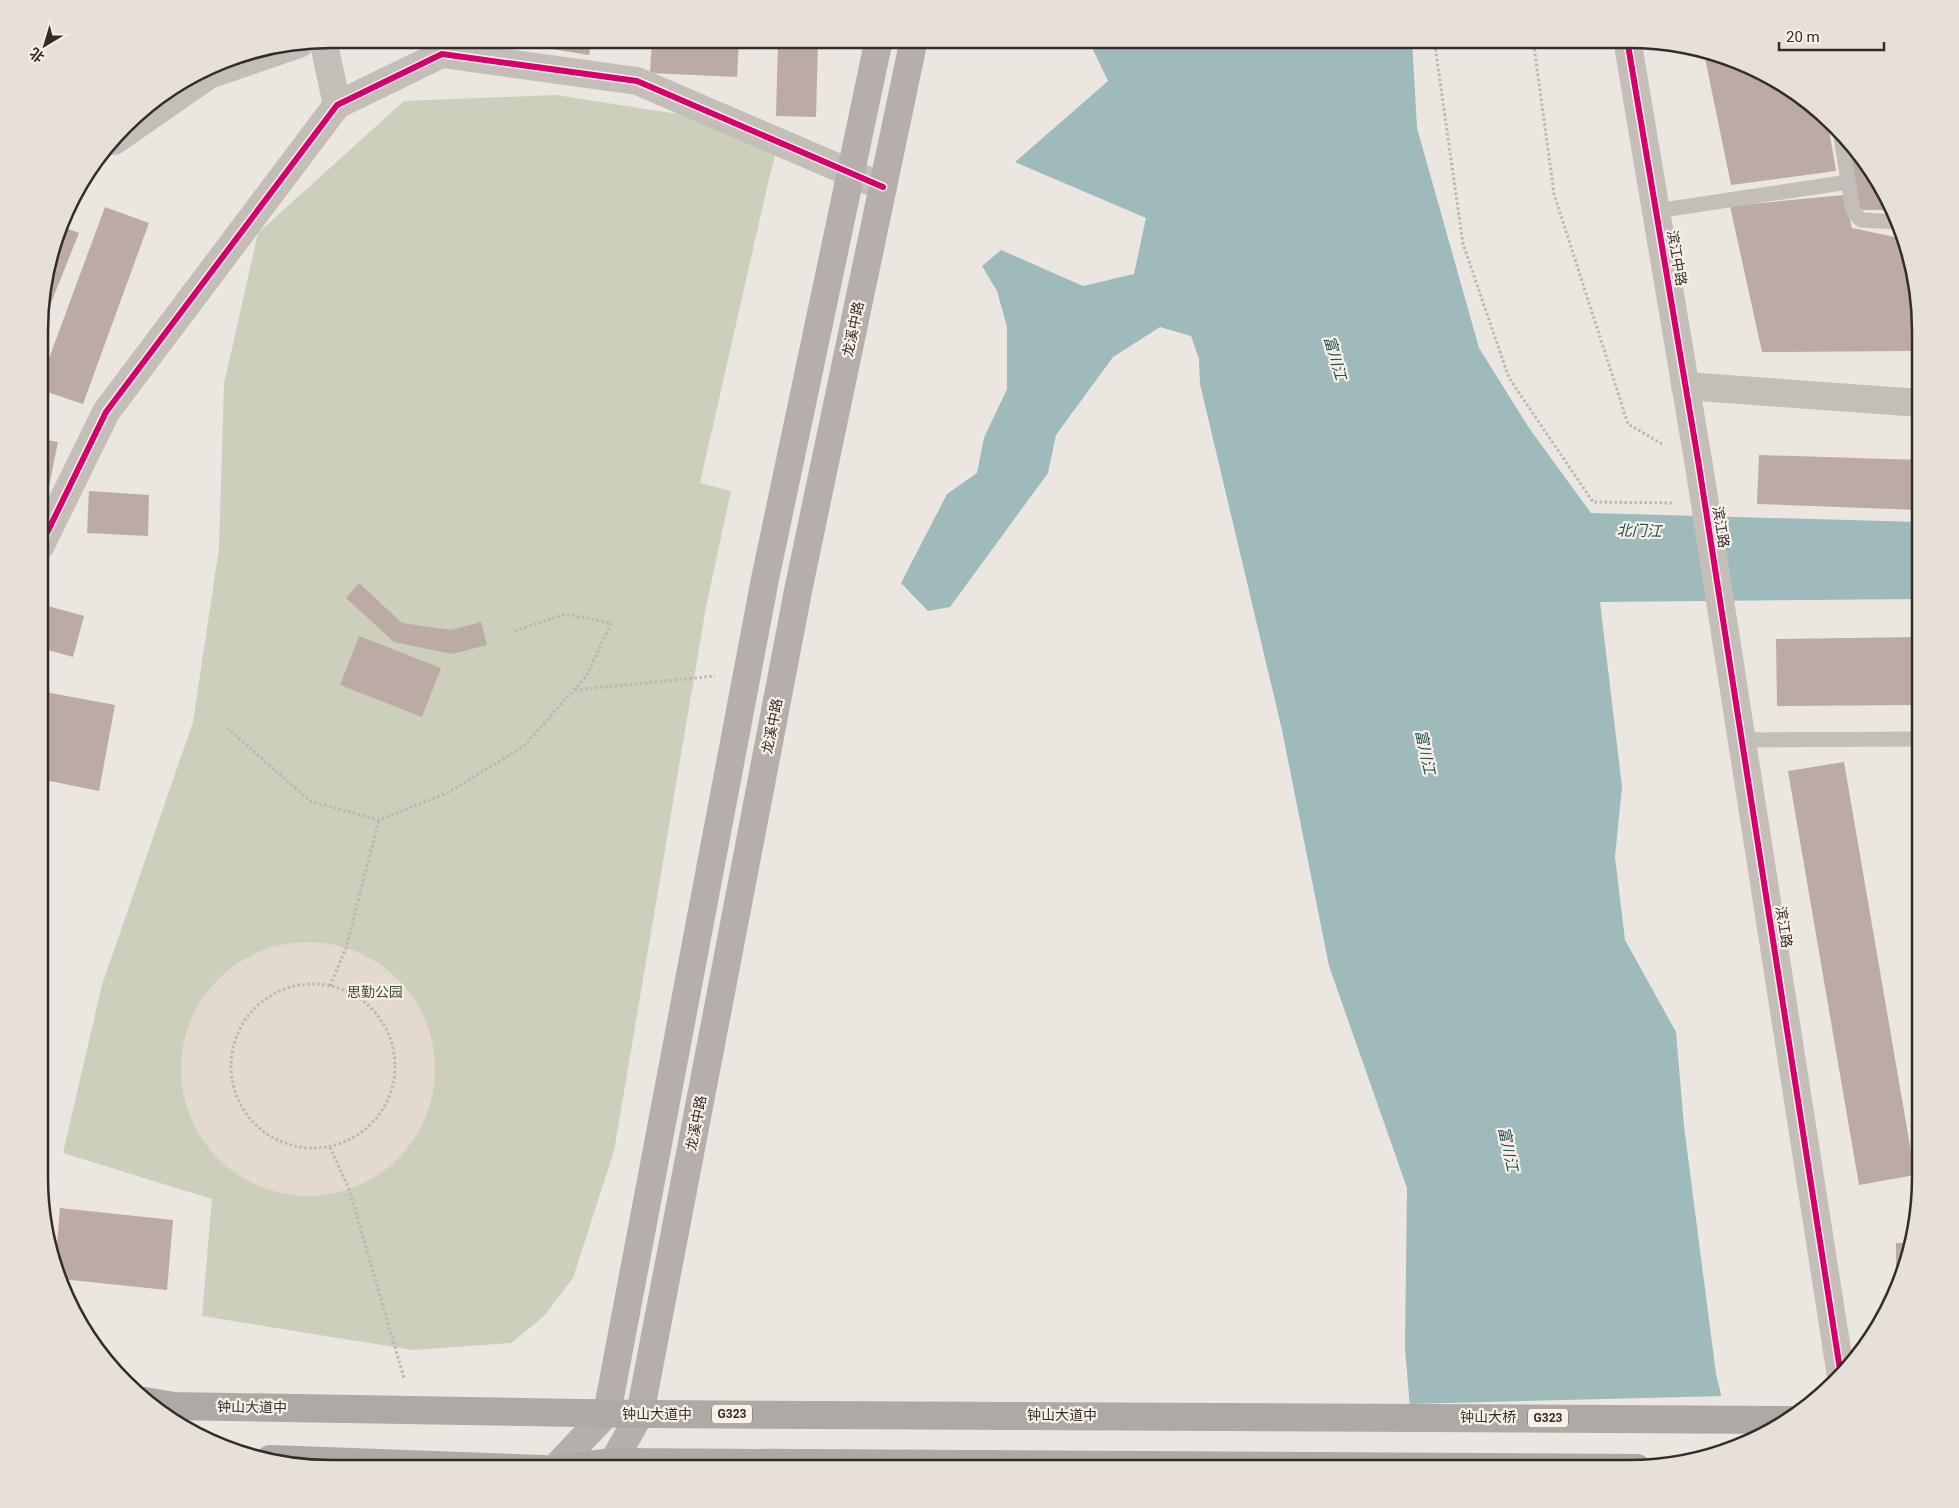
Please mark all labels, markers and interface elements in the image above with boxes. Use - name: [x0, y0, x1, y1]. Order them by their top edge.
- north arrow: [20, 20, 70, 70]
- scale bar: [1779, 20, 1884, 52]
- text: 20 m: [1786, 28, 1820, 46]
- text: 北: [27, 45, 47, 66]
- street label: 滨江中路: [1664, 229, 1690, 287]
- street label: 龙溪中路: [839, 300, 867, 358]
- water label: 富川江: [1320, 334, 1350, 384]
- street label: 滨江路: [1710, 505, 1732, 549]
- water label: 北门江: [1616, 522, 1664, 540]
- street label: 龙溪中路: [759, 697, 785, 755]
- water label: 富川江: [1412, 728, 1439, 778]
- street label: 滨江路: [1773, 905, 1795, 949]
- park label: 思勤公园: [347, 984, 403, 1000]
- street label: 龙溪中路: [683, 1094, 709, 1152]
- water label: 富川江: [1495, 1125, 1522, 1175]
- street label: 钟山大道中: [217, 1398, 287, 1416]
- road number: G323: [712, 1405, 752, 1424]
- street label: 钟山大道中: [622, 1406, 692, 1422]
- street label: 钟山大道中: [1027, 1407, 1097, 1423]
- street label: 钟山大桥: [1460, 1409, 1516, 1425]
- road number: G323: [1528, 1409, 1568, 1428]

